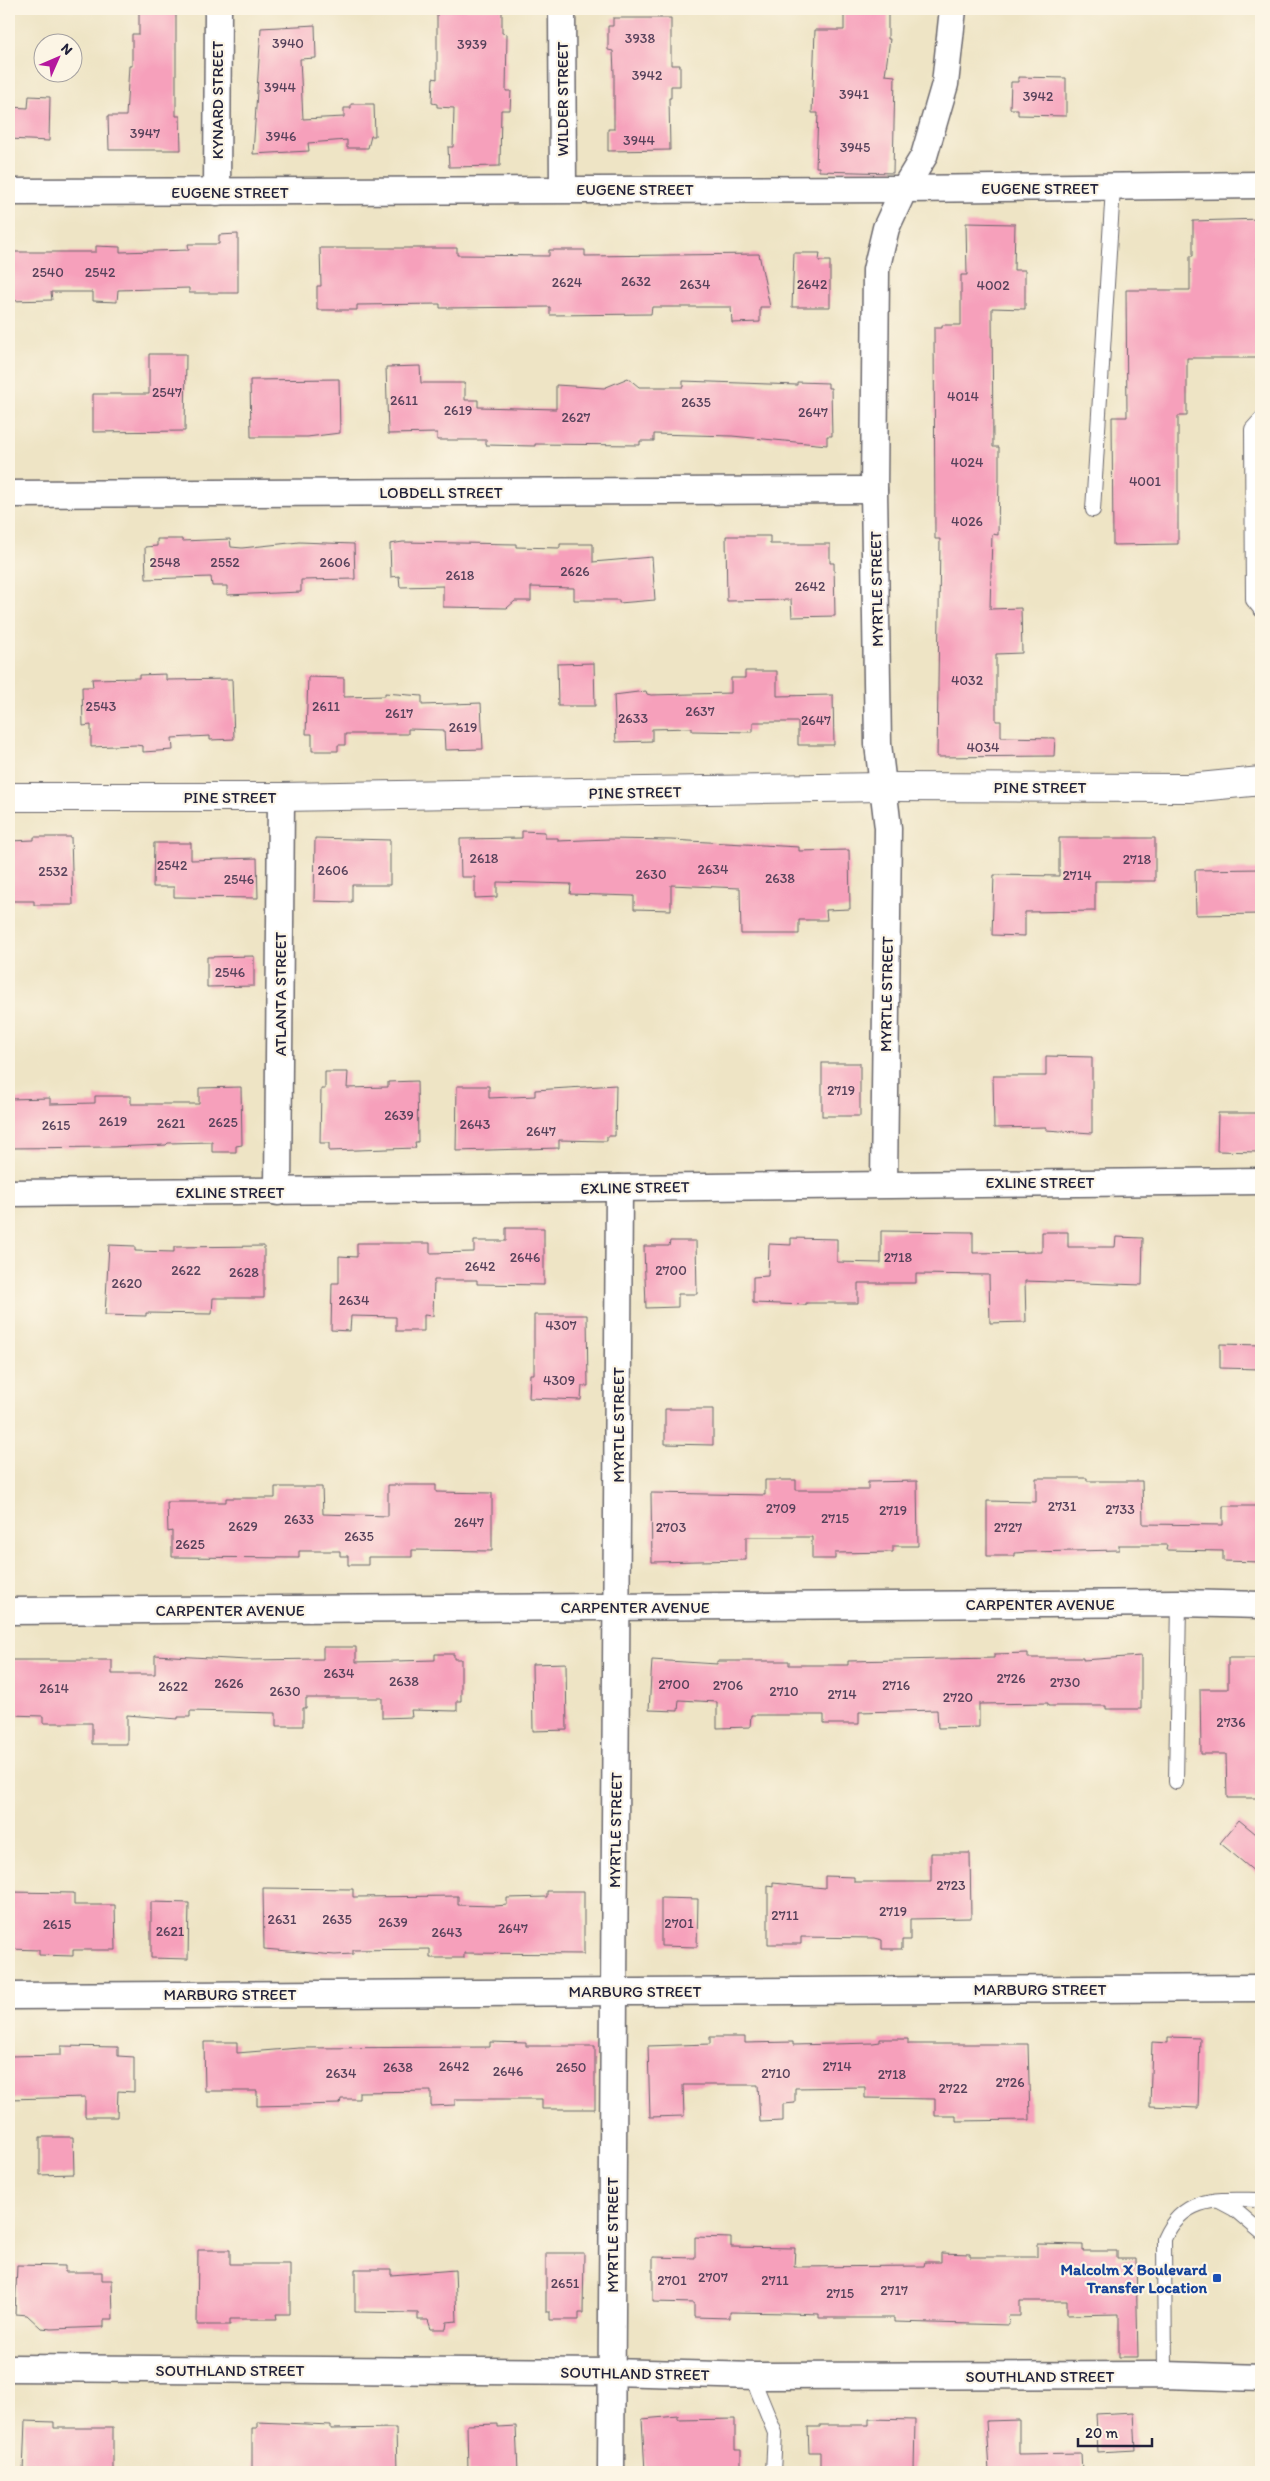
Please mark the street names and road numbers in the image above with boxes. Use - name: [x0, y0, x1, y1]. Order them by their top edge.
- street label: KYNARD STREET: [208, 41, 227, 159]
- street label: WILDER STREET: [553, 42, 572, 156]
- street label: EUGENE STREET: [981, 179, 1099, 198]
- street label: EUGENE STREET: [576, 180, 694, 199]
- street label: EUGENE STREET: [171, 183, 289, 202]
- street label: LOBDELL STREET: [379, 483, 503, 502]
- street label: MYRTLE STREET: [866, 531, 887, 647]
- street label: PINE STREET: [993, 778, 1087, 797]
- street label: PINE STREET: [588, 782, 682, 803]
- street label: PINE STREET: [183, 788, 277, 807]
- street label: ATLANTA STREET: [271, 932, 290, 1056]
- street label: MYRTLE STREET: [876, 936, 897, 1052]
- street label: EXLINE STREET: [985, 1173, 1095, 1192]
- street label: EXLINE STREET: [580, 1177, 690, 1198]
- street label: EXLINE STREET: [175, 1183, 285, 1202]
- street label: MYRTLE STREET: [609, 1367, 628, 1483]
- street label: CARPENTER AVENUE: [965, 1595, 1115, 1614]
- street label: CARPENTER AVENUE: [560, 1598, 710, 1617]
- street label: CARPENTER AVENUE: [155, 1601, 305, 1620]
- street label: MYRTLE STREET: [605, 1772, 626, 1888]
- street label: MARBURG STREET: [974, 1980, 1106, 1999]
- street label: MARBURG STREET: [569, 1982, 701, 2001]
- street label: MARBURG STREET: [164, 1985, 296, 2004]
- street label: MYRTLE STREET: [603, 2177, 622, 2293]
- street label: SOUTHLAND STREET: [155, 2361, 305, 2380]
- street label: SOUTHLAND STREET: [560, 2363, 710, 2384]
- street label: SOUTHLAND STREET: [965, 2367, 1115, 2386]

